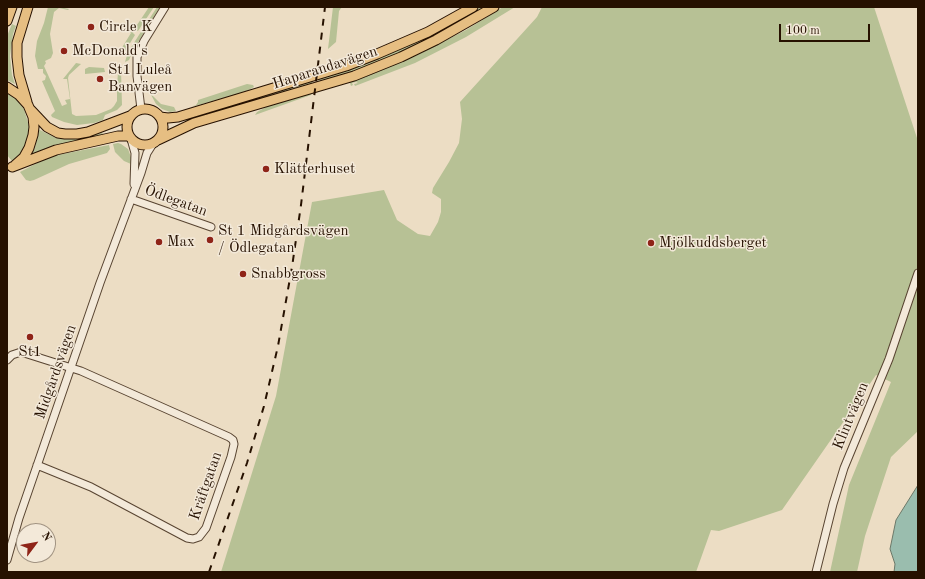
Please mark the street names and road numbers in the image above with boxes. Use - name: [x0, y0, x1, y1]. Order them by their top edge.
- street label: Haparandavägen: [270, 43, 380, 93]
- street label: Ödlegatan: [142, 181, 210, 221]
- street label: Midgårdsvägen: [31, 322, 81, 422]
- street label: Klintvägen: [829, 380, 873, 452]
- street label: Kräftgatan: [186, 449, 226, 523]

